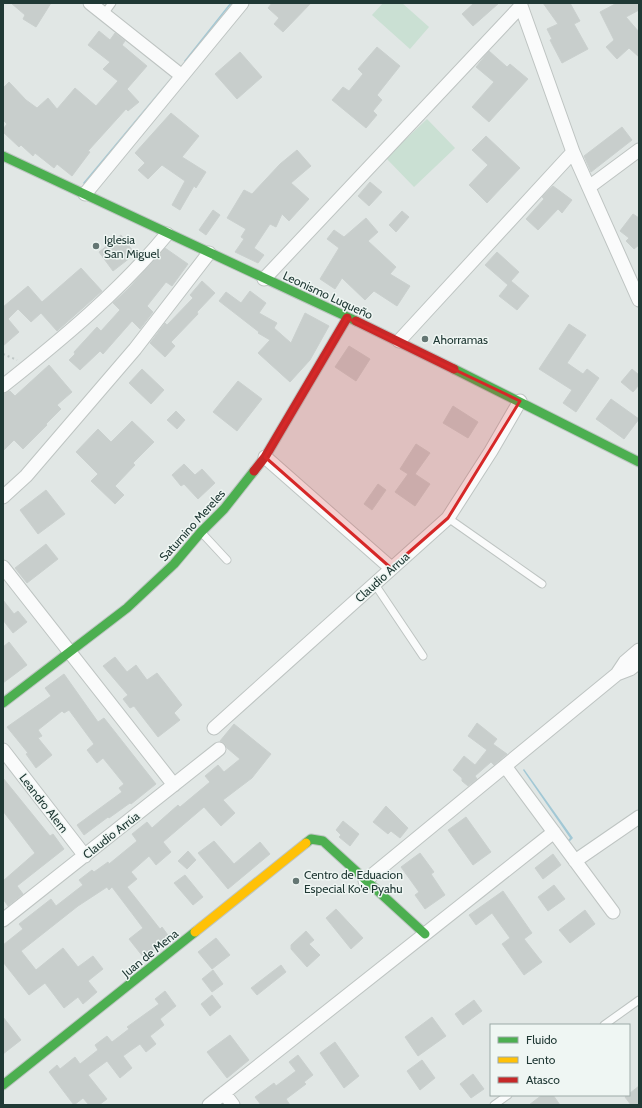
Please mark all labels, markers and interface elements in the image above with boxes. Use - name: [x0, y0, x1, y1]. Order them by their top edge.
- place label: Iglesia San Miguel: [104, 232, 160, 261]
- marker: Iglesia San Miguel: [91, 241, 101, 251]
- street label: Leonismo Luqueño: [281, 268, 376, 323]
- place label: Ahorramas: [433, 332, 488, 347]
- marker: Ahorramas: [420, 334, 430, 344]
- street label: Saturnino Mereles: [156, 486, 228, 564]
- street label: Claudio Arrua: [352, 549, 412, 605]
- street label: Leandro Alem: [16, 770, 72, 836]
- street label: Claudio Arrúa: [80, 808, 143, 862]
- place label: Centro de Eduacion Especial Ko'e Pyahu: [304, 867, 403, 896]
- marker: Centro de Eduacion Especial Ko'e Pyahu: [291, 876, 301, 886]
- street label: Juan de Mena: [118, 926, 181, 981]
- legend: [490, 1024, 630, 1096]
- text: Fluido: [526, 1032, 558, 1047]
- text: Lento: [526, 1052, 556, 1067]
- text: Atasco: [526, 1072, 560, 1087]

